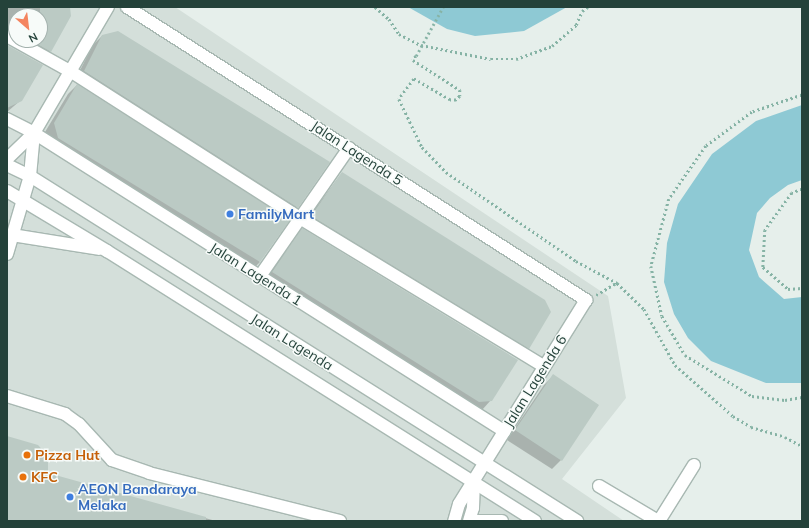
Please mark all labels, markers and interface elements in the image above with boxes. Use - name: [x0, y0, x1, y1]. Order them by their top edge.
- north arrow: [8, 8, 48, 48]
- text: N: [26, 30, 40, 46]
- street label: Jalan Lagenda 5: [308, 117, 406, 189]
- place label: FamilyMart: [238, 206, 314, 222]
- marker: FamilyMart: [225, 209, 235, 219]
- street label: Jalan Lagenda 1: [207, 239, 305, 309]
- street label: Jalan Lagenda: [248, 310, 336, 374]
- street label: Jalan Lagenda 6: [500, 332, 570, 430]
- place label: Pizza Hut: [35, 447, 100, 463]
- marker: Pizza Hut: [22, 450, 32, 460]
- place label: KFC: [31, 469, 58, 485]
- marker: KFC: [18, 472, 28, 482]
- place label: AEON Bandaraya Melaka: [78, 481, 197, 514]
- marker: AEON Bandaraya Melaka: [65, 492, 75, 502]

